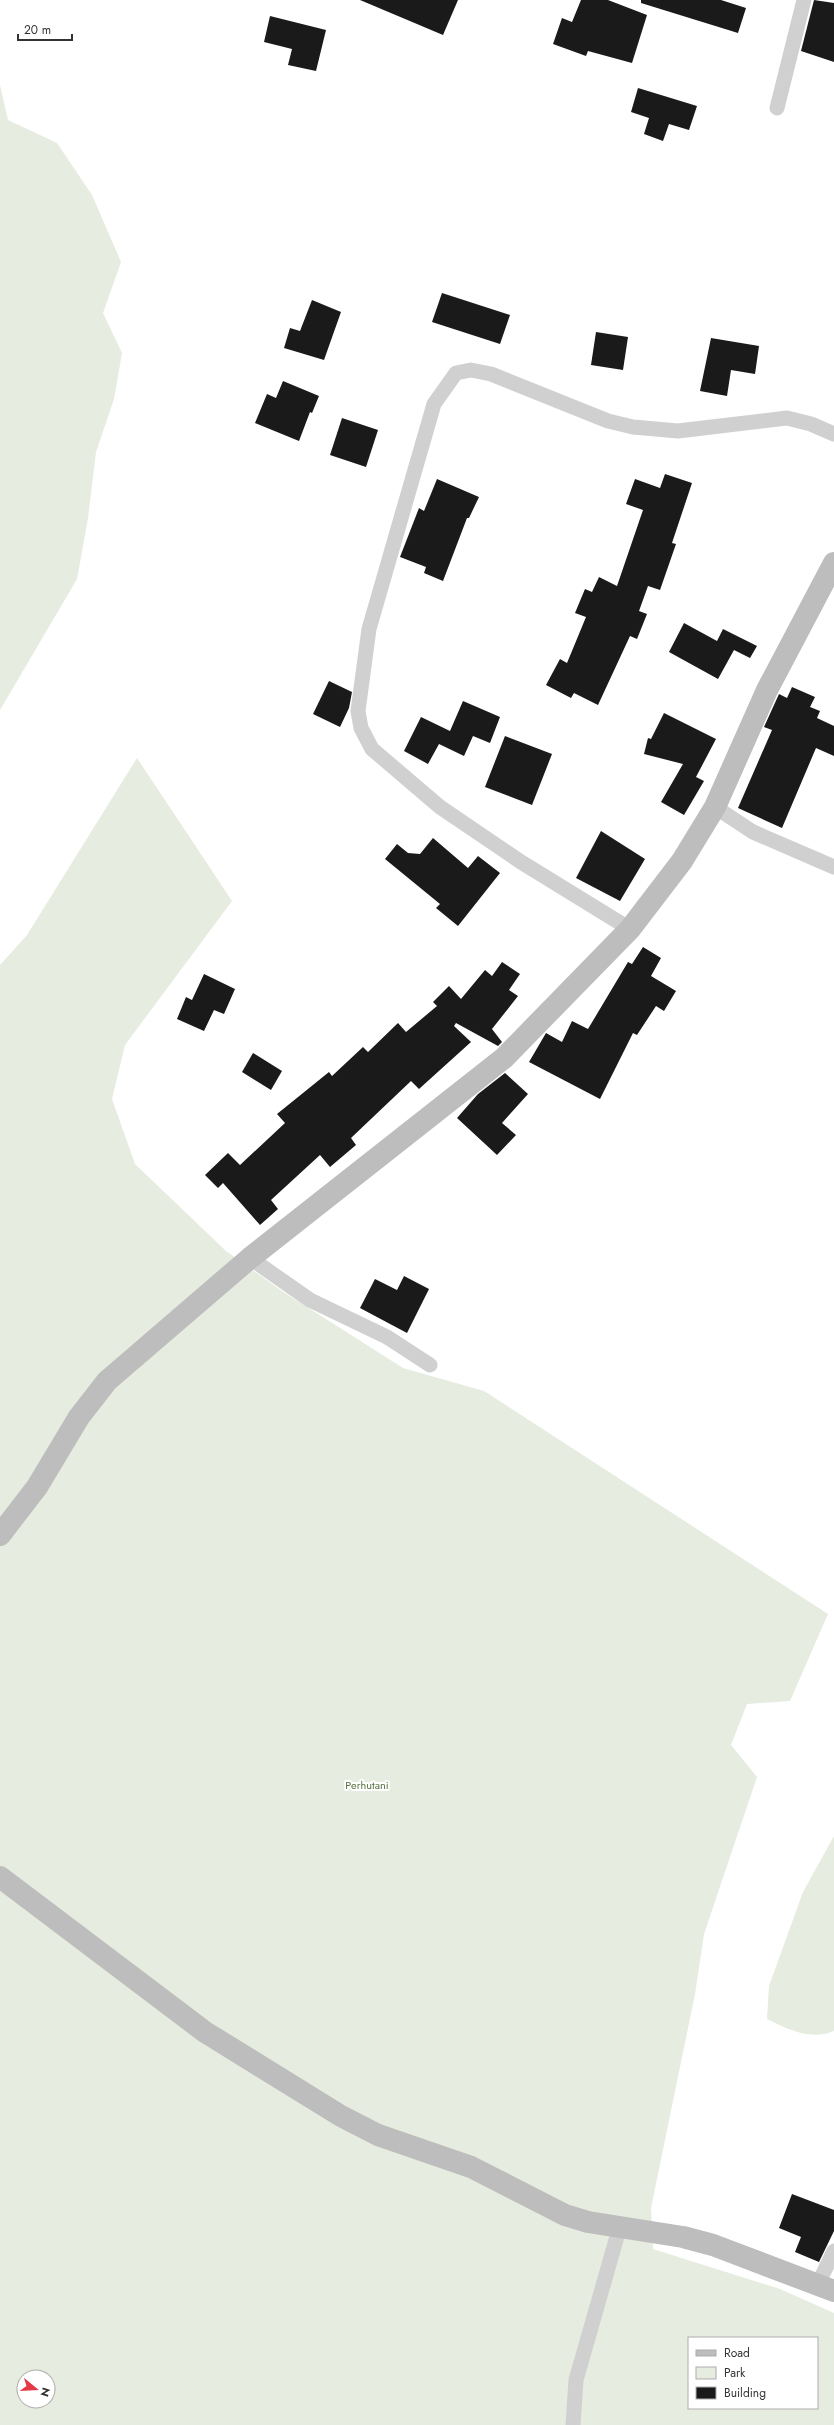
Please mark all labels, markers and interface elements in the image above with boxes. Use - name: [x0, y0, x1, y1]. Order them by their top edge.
- scale bar: [18, 16, 72, 42]
- text: 20 m: [24, 21, 51, 39]
- park label: Perhutani: [345, 1777, 389, 1793]
- legend: [688, 2337, 818, 2409]
- text: Road: [724, 2344, 750, 2362]
- text: Park: [724, 2364, 746, 2382]
- north arrow: [16, 2369, 56, 2409]
- text: Building: [724, 2384, 766, 2402]
- text: N: [37, 2385, 54, 2399]

